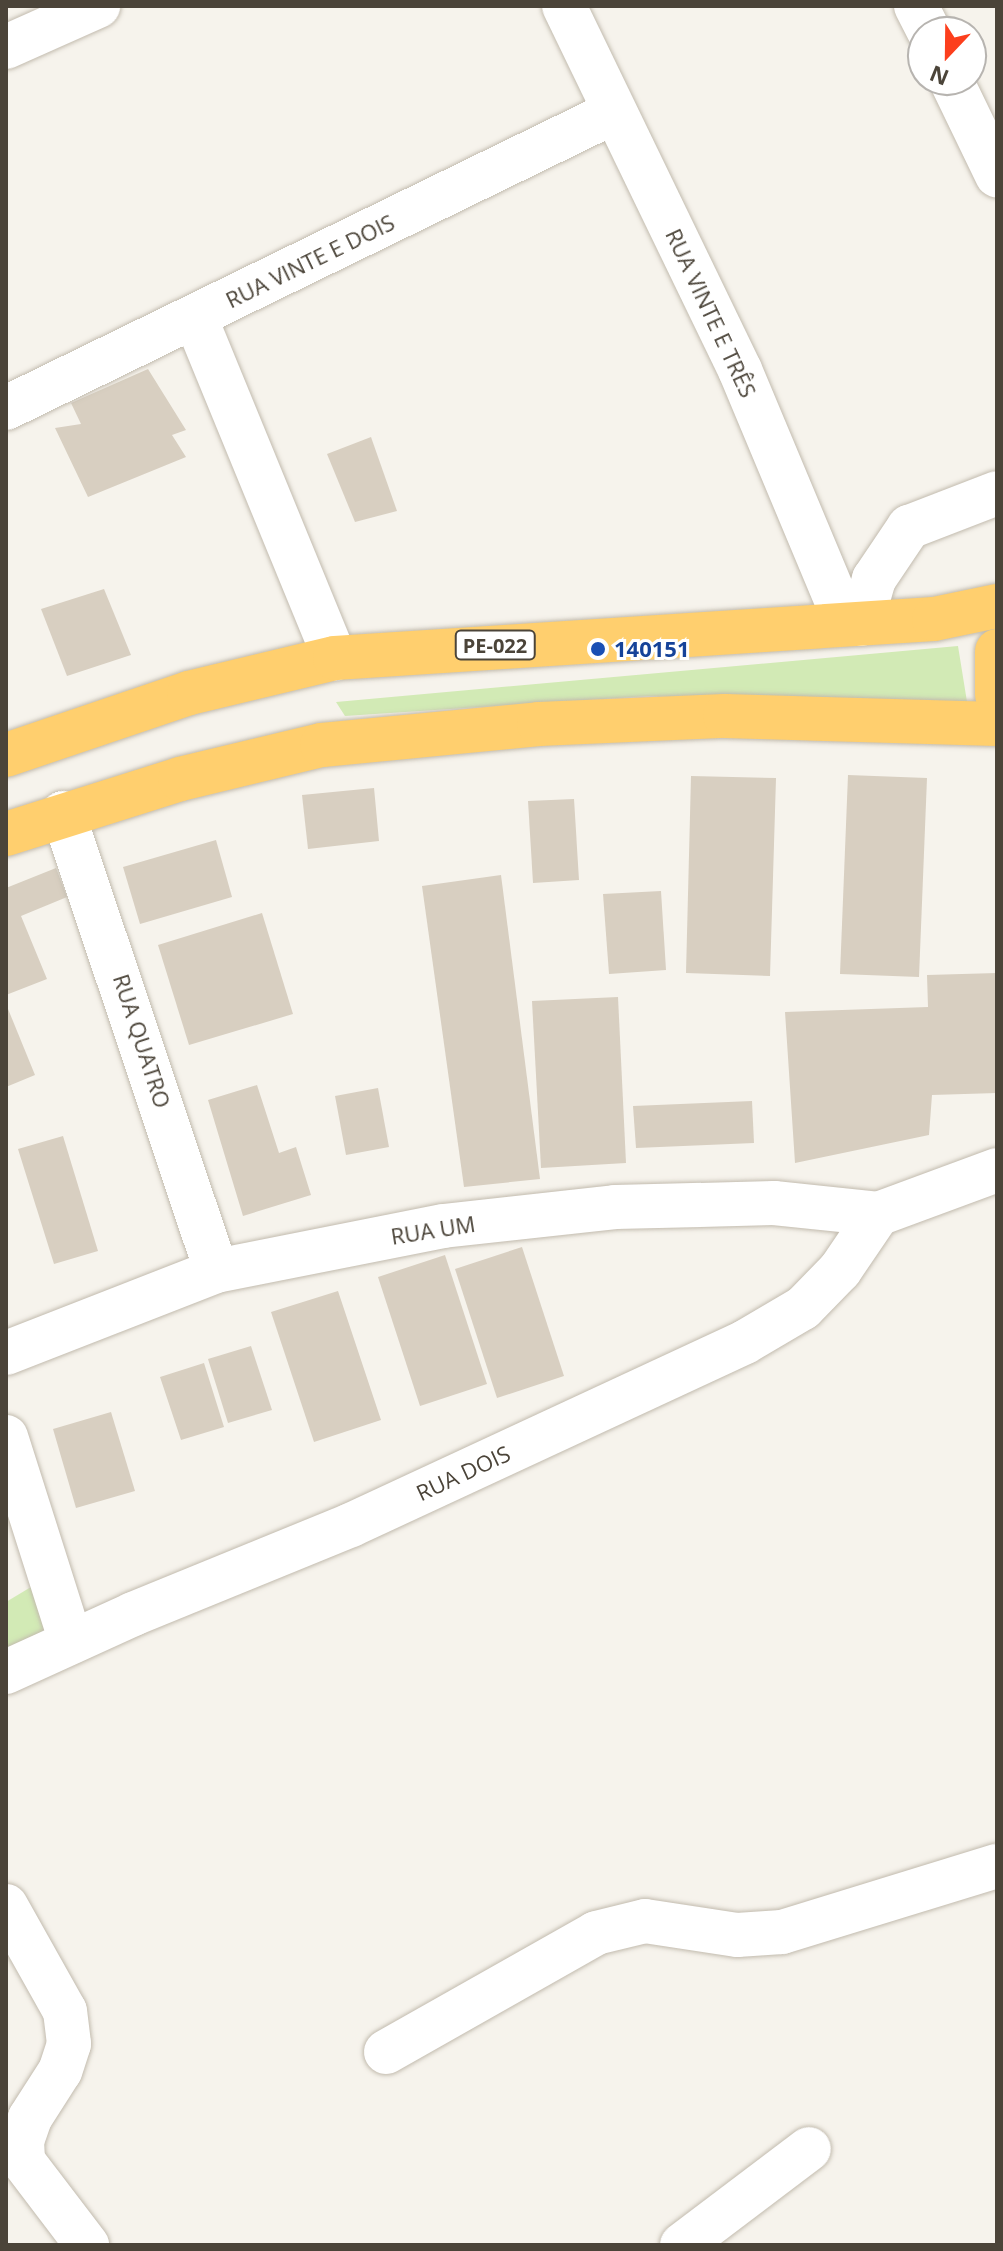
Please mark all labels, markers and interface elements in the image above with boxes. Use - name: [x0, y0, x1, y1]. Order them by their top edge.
- north arrow: [907, 16, 987, 96]
- text: N: [925, 59, 953, 94]
- street label: RUA VINTE E DOIS: [221, 209, 399, 313]
- street label: RUA VINTE E TRÊS: [660, 224, 762, 402]
- road number: PE-022: [453, 629, 537, 661]
- place label: 140151: [614, 636, 689, 662]
- marker: 140151: [589, 640, 607, 658]
- street label: RUA QUATRO: [108, 971, 176, 1111]
- street label: RUA UM: [389, 1210, 477, 1250]
- street label: RUA DOIS: [412, 1440, 514, 1506]

